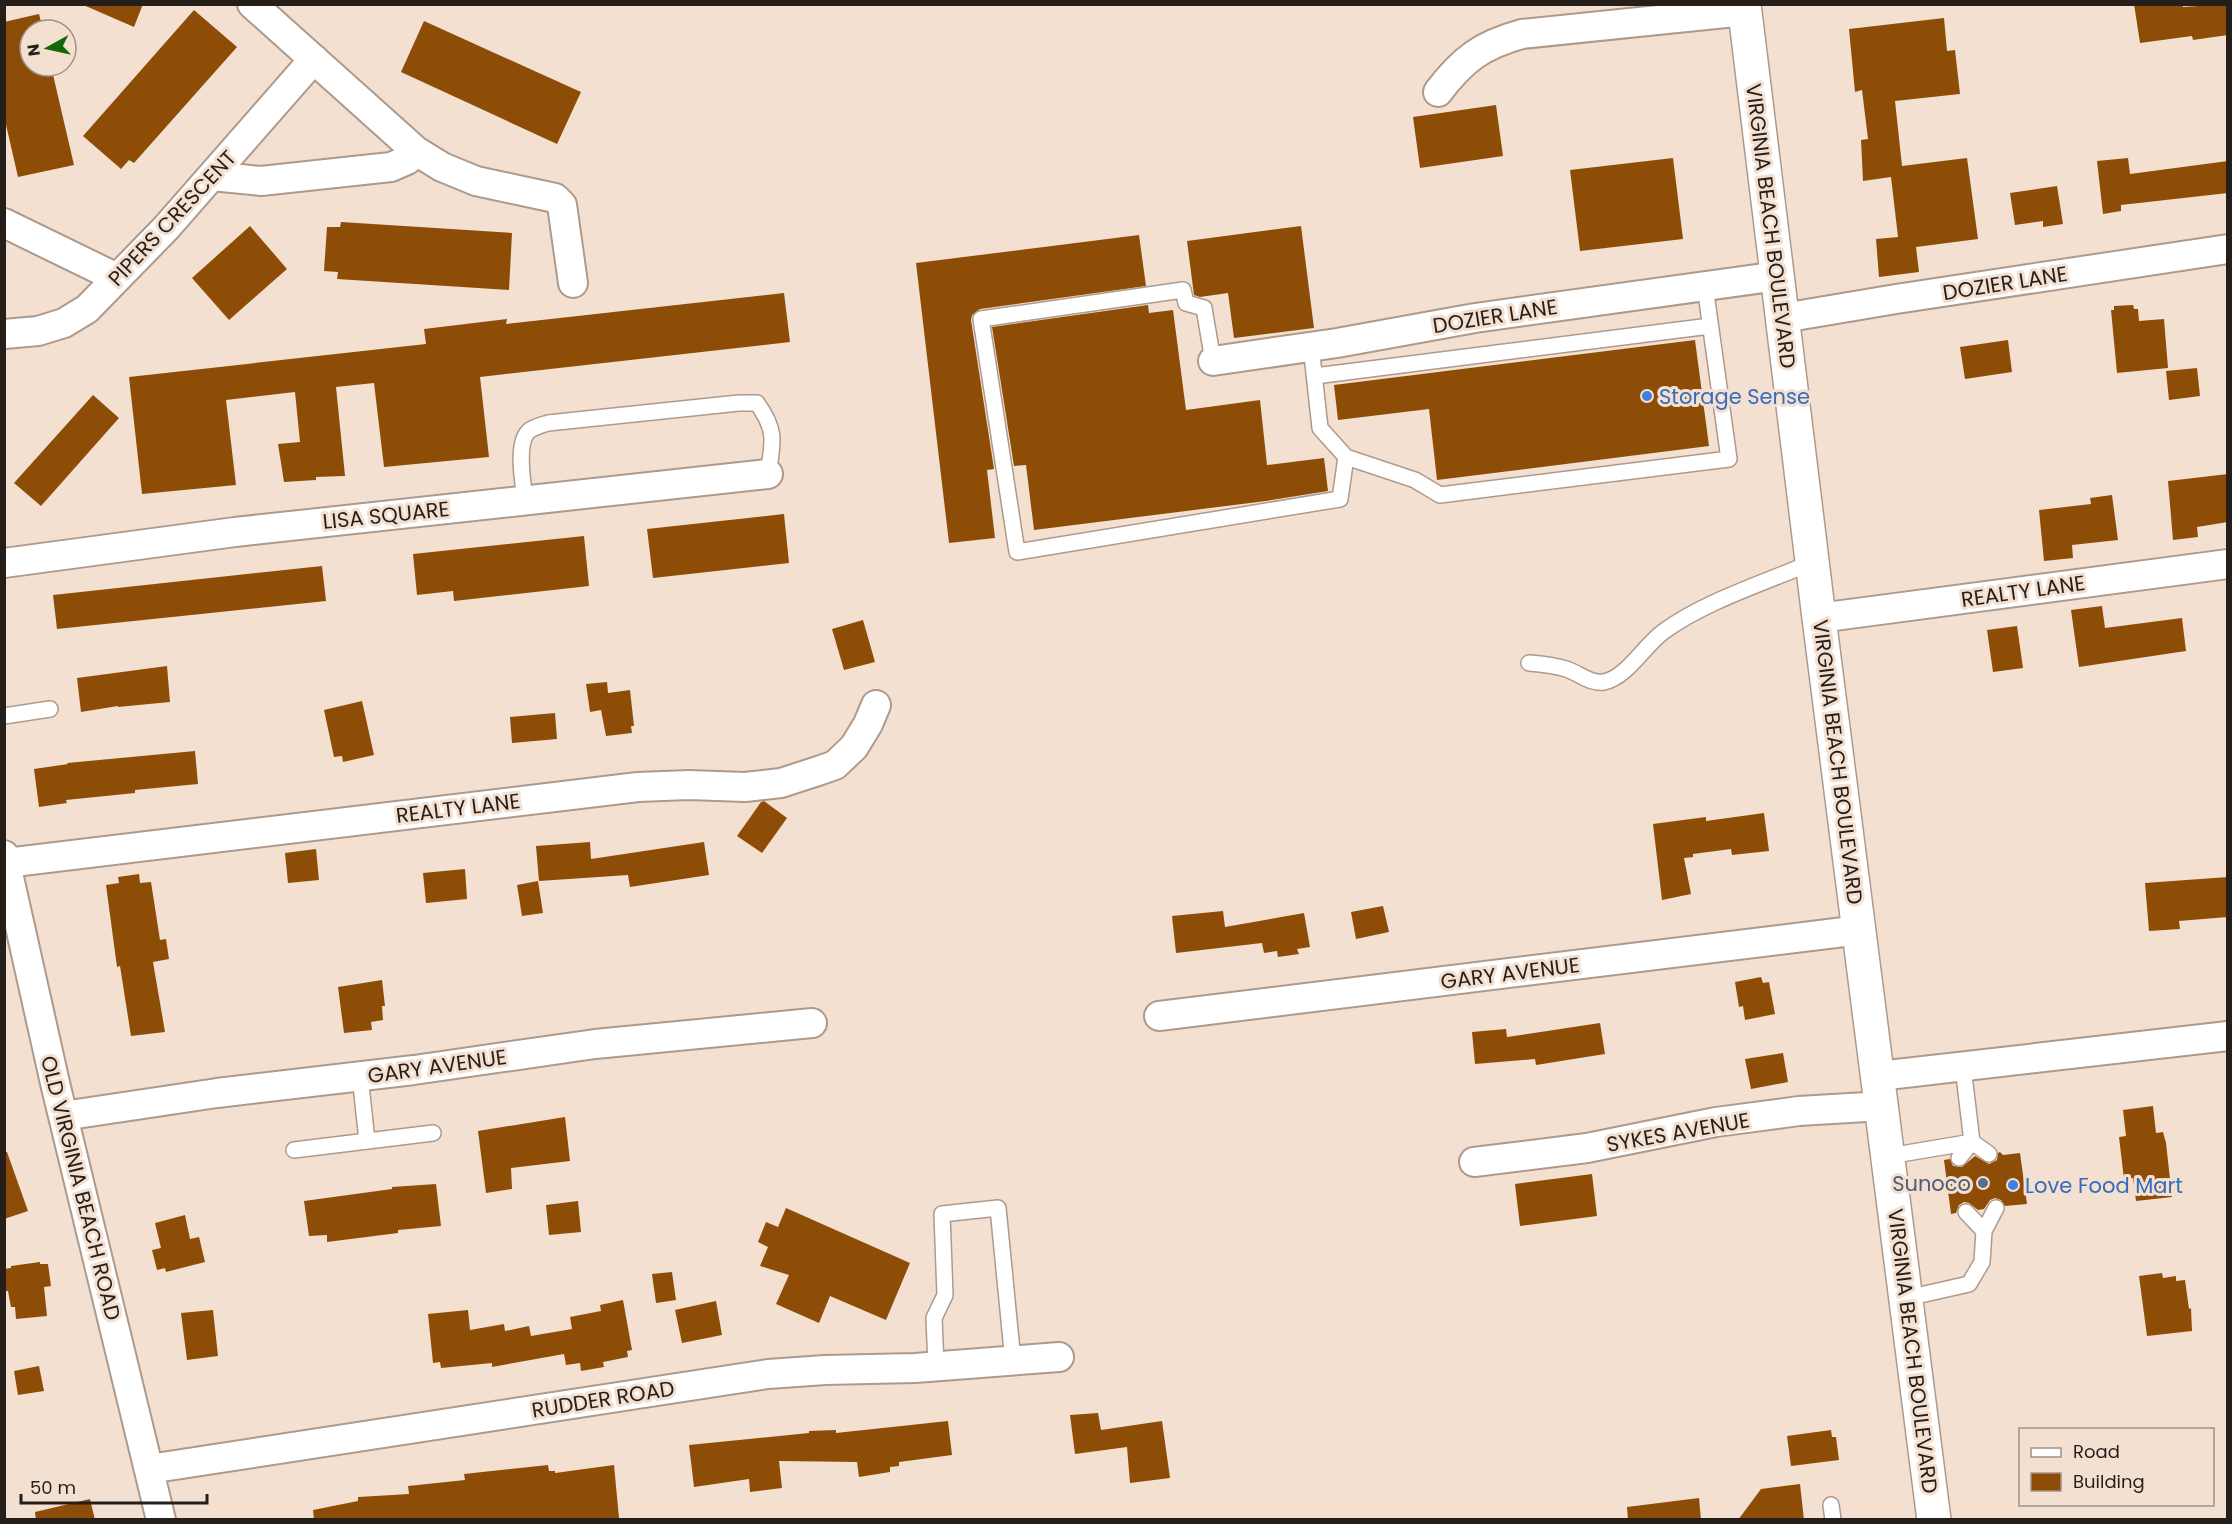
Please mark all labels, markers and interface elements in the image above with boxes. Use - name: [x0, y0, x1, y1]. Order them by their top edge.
- north arrow: [18, 18, 78, 78]
- text: N: [21, 42, 46, 58]
- street label: VIRGINIA BEACH BOULEVARD: [1739, 82, 1803, 370]
- street label: PIPERS CRESCENT: [101, 144, 243, 292]
- street label: DOZIER LANE: [1941, 259, 2069, 307]
- street label: DOZIER LANE: [1431, 292, 1559, 340]
- place label: Storage Sense: [1659, 382, 1810, 411]
- marker: Storage Sense: [1640, 389, 1654, 403]
- street label: LISA SQUARE: [321, 494, 451, 536]
- street label: REALTY LANE: [1959, 568, 2087, 614]
- street label: VIRGINIA BEACH BOULEVARD: [1806, 618, 1870, 906]
- street label: REALTY LANE: [394, 786, 522, 830]
- street label: GARY AVENUE: [1439, 950, 1581, 996]
- street label: GARY AVENUE: [366, 1042, 508, 1090]
- street label: OLD VIRGINIA BEACH ROAD: [34, 1053, 128, 1323]
- street label: SYKES AVENUE: [1604, 1105, 1752, 1159]
- place label: Sunoco: [1892, 1169, 1971, 1198]
- place label: Love Food Mart: [2025, 1171, 2183, 1200]
- marker: Sunoco: [1976, 1176, 1990, 1190]
- marker: Love Food Mart: [2006, 1178, 2020, 1192]
- street label: VIRGINIA BEACH BOULEVARD: [1881, 1207, 1945, 1495]
- street label: RUDDER ROAD: [530, 1373, 676, 1425]
- legend: [2019, 1428, 2214, 1506]
- text: Road: [2073, 1439, 2120, 1464]
- scale bar: [21, 1467, 207, 1505]
- text: Building: [2073, 1469, 2145, 1494]
- text: 50 m: [30, 1475, 76, 1500]

